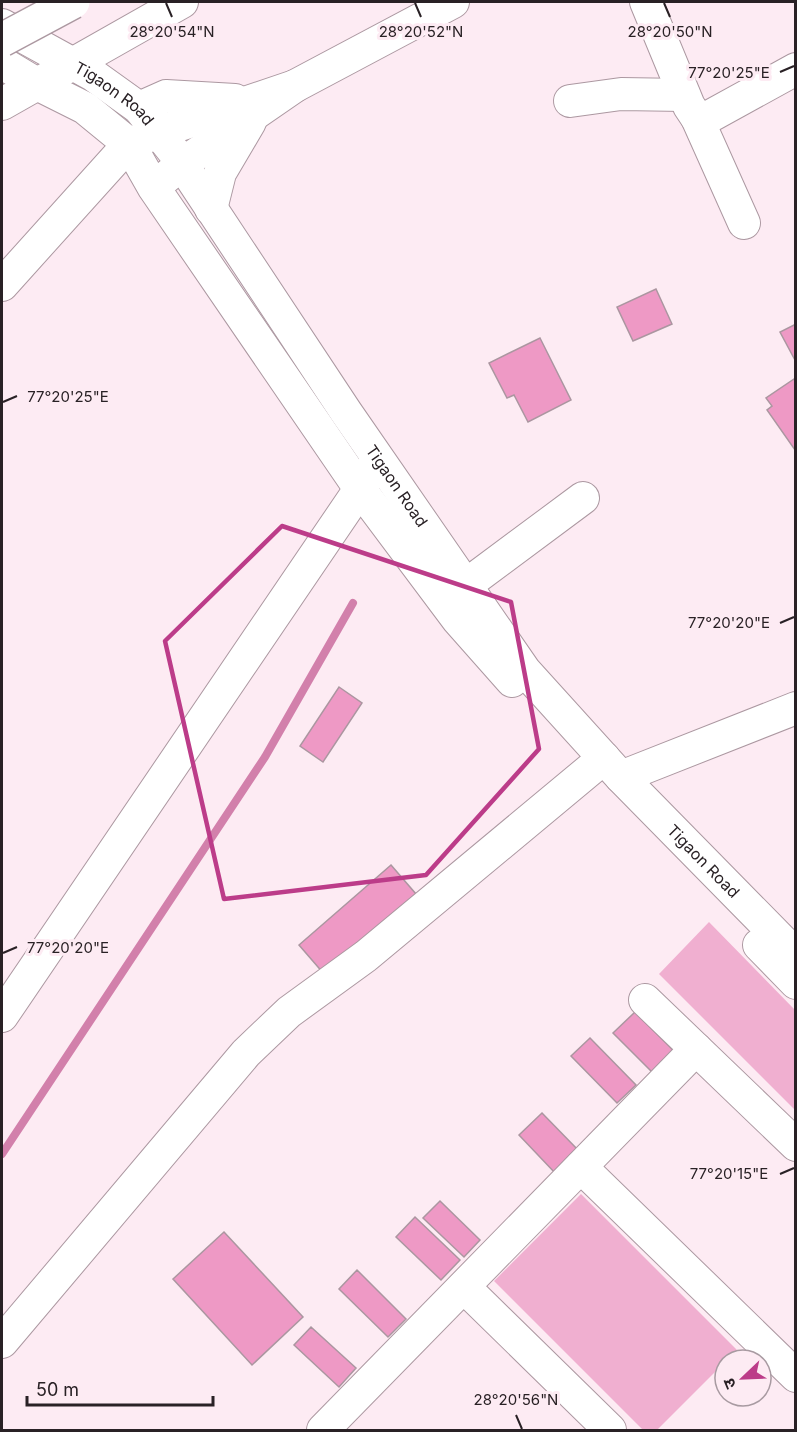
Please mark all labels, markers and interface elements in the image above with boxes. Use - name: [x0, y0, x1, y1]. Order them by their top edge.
- text: 28°20'54"N: [129, 22, 215, 41]
- text: 28°20'52"N: [379, 22, 463, 41]
- text: 28°20'50"N: [627, 22, 713, 41]
- street label: Tigaon Road: [71, 57, 159, 129]
- text: 77°20'25"E: [688, 63, 770, 82]
- text: 77°20'25"E: [27, 387, 109, 406]
- street label: Tigaon Road: [362, 441, 432, 531]
- text: 77°20'20"E: [688, 613, 770, 632]
- street label: Tigaon Road: [663, 820, 744, 902]
- text: 77°20'20"E: [27, 938, 109, 957]
- text: 77°20'15"E: [690, 1164, 768, 1183]
- north arrow: [713, 1348, 773, 1408]
- scale bar: [27, 1369, 213, 1407]
- text: उ: [718, 1375, 740, 1392]
- text: 50 m: [36, 1379, 79, 1400]
- text: 28°20'56"N: [474, 1390, 558, 1409]

